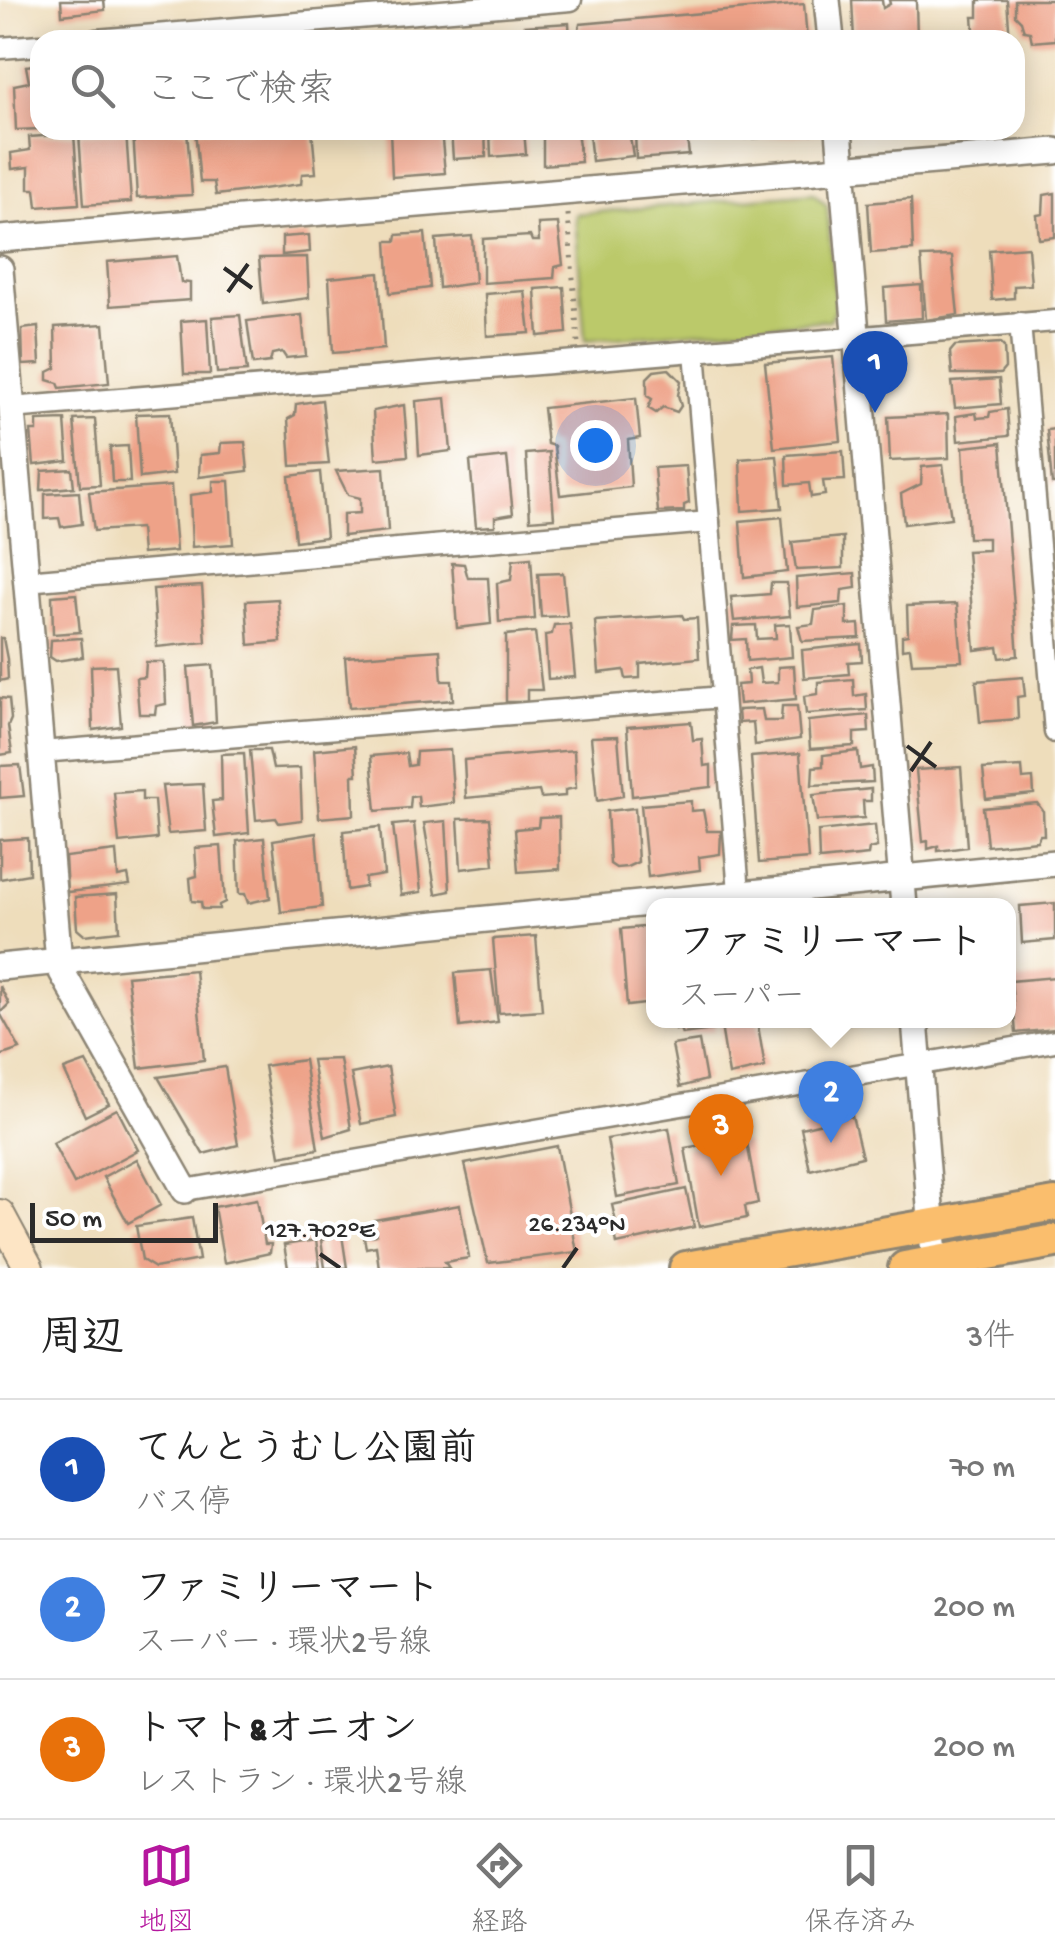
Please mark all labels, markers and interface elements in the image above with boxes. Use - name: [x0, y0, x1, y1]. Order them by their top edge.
- search box: [30, 30, 1025, 140]
- icon: search: [65, 58, 120, 113]
- text: ここで検索: [145, 71, 335, 115]
- pin: 1: [842, 330, 908, 413]
- your location: [570, 420, 621, 471]
- popup: [646, 898, 1016, 1028]
- text: ファミリーマート: [678, 924, 984, 968]
- text: スーパー: [678, 980, 805, 1018]
- pin: 2: [798, 1060, 864, 1143]
- pin: 3: [688, 1094, 754, 1176]
- scale bar: [30, 1198, 218, 1242]
- text: 50 m: [45, 1204, 102, 1237]
- text: 26.234°N: [528, 1212, 626, 1241]
- text: 127.702°E: [264, 1218, 376, 1247]
- text: 周辺: [40, 1317, 124, 1366]
- text: 3件: [966, 1320, 1015, 1358]
- text: てんとうむし公園前: [135, 1430, 477, 1474]
- text: 1: [66, 1450, 79, 1488]
- text: 70 m: [950, 1450, 1015, 1488]
- text: バス停: [135, 1486, 231, 1524]
- text: ファミリーマート: [135, 1570, 441, 1614]
- text: 2: [65, 1590, 80, 1628]
- text: 200 m: [933, 1590, 1015, 1628]
- text: スーパー · 環状2号線: [135, 1626, 431, 1664]
- text: トマト&オニオン: [135, 1710, 418, 1754]
- text: 3: [64, 1730, 81, 1768]
- text: 200 m: [933, 1730, 1015, 1768]
- text: レストラン · 環状2号線: [135, 1766, 466, 1804]
- tab: 地図: [138, 1838, 195, 1941]
- tab: 経路: [471, 1838, 528, 1941]
- tab: 保存済み: [804, 1838, 917, 1941]

